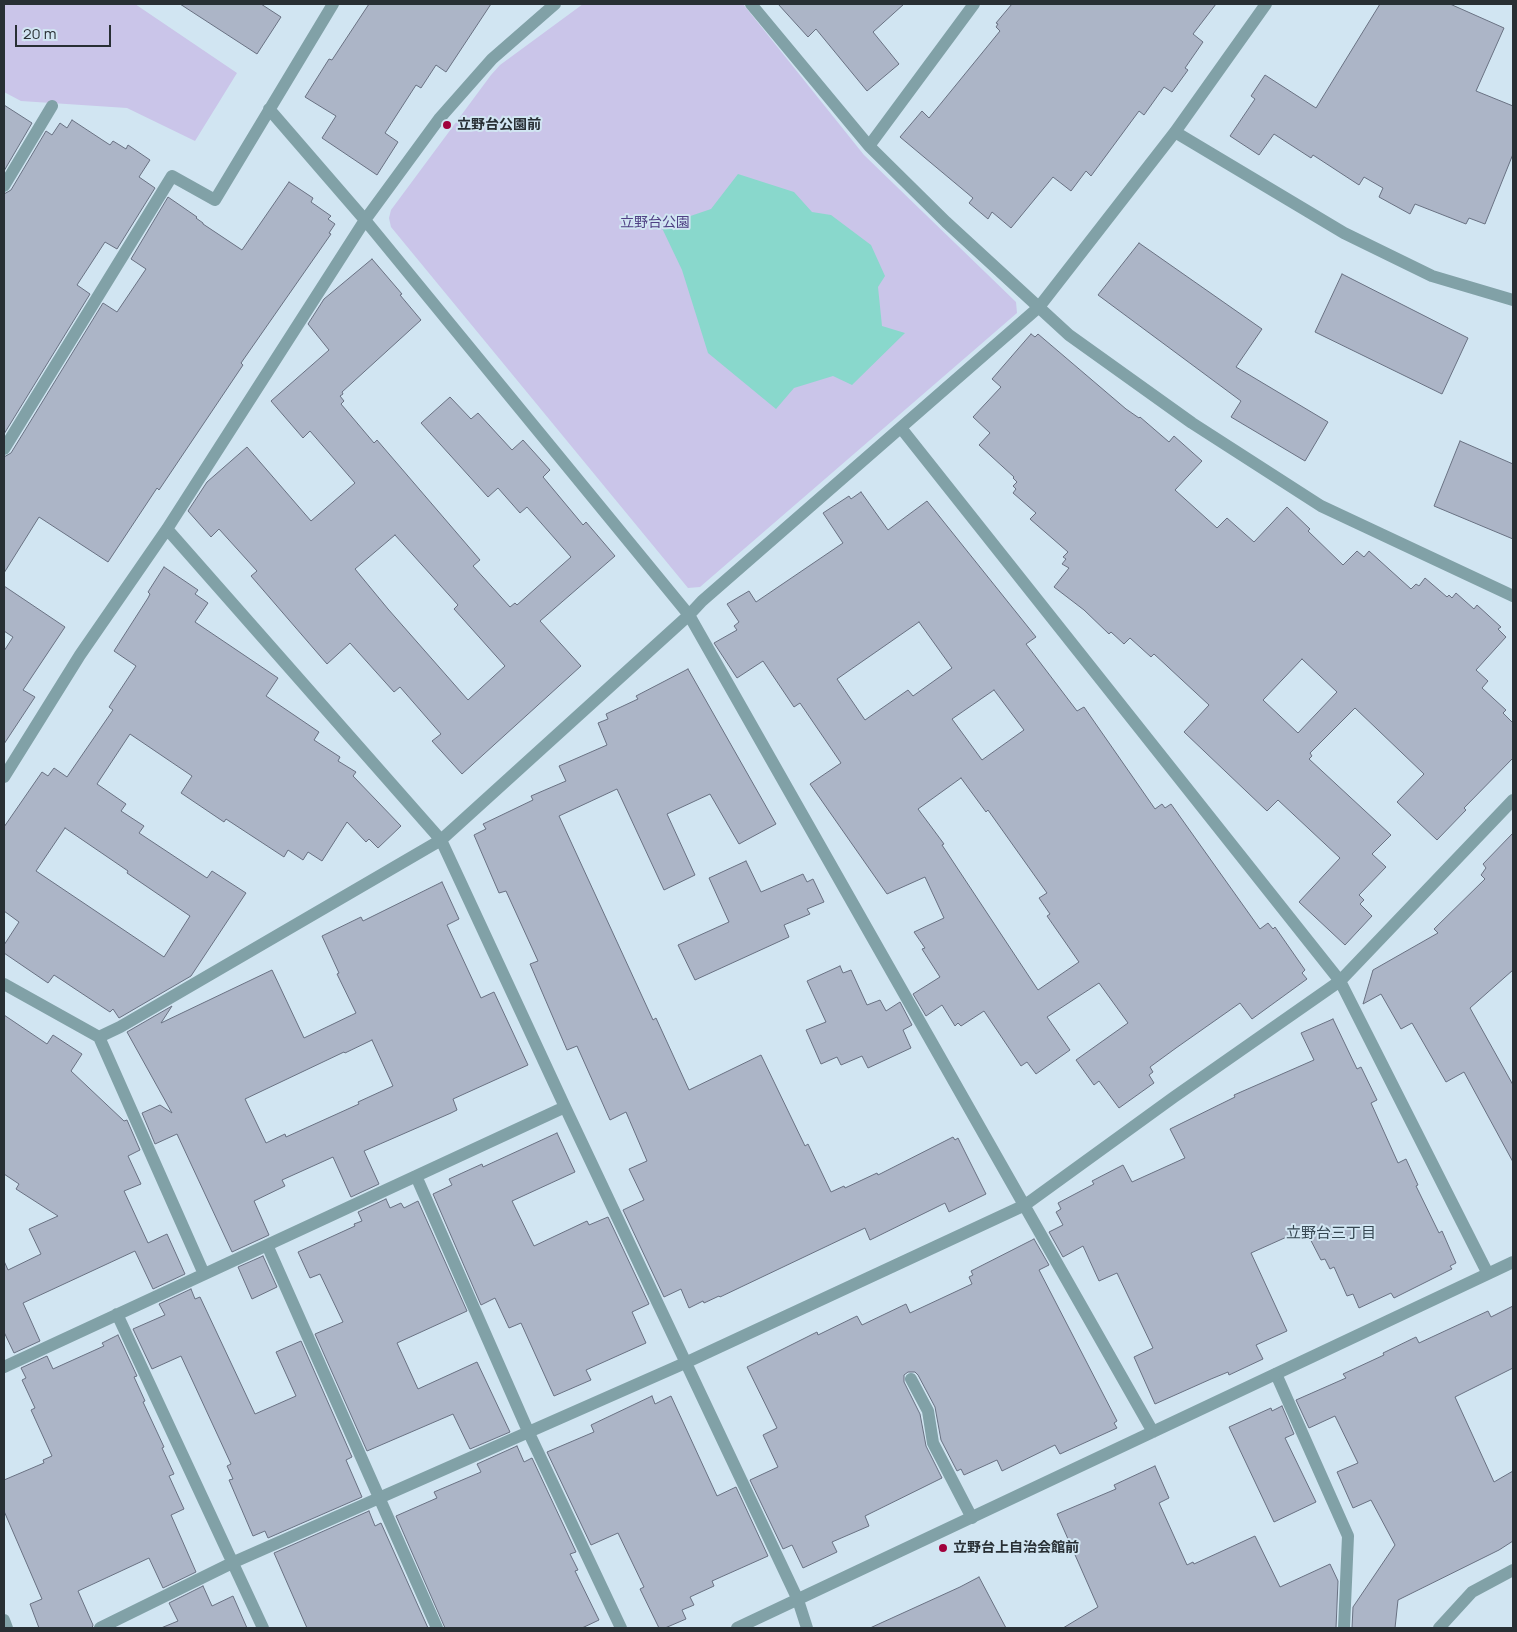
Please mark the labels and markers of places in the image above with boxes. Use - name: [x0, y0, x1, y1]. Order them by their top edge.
- place label: 立野台公園前: [457, 117, 541, 133]
- marker: 立野台公園前: [441, 119, 453, 131]
- place label: 立野台上自治会館前: [953, 1540, 1079, 1556]
- marker: 立野台上自治会館前: [937, 1542, 949, 1554]

